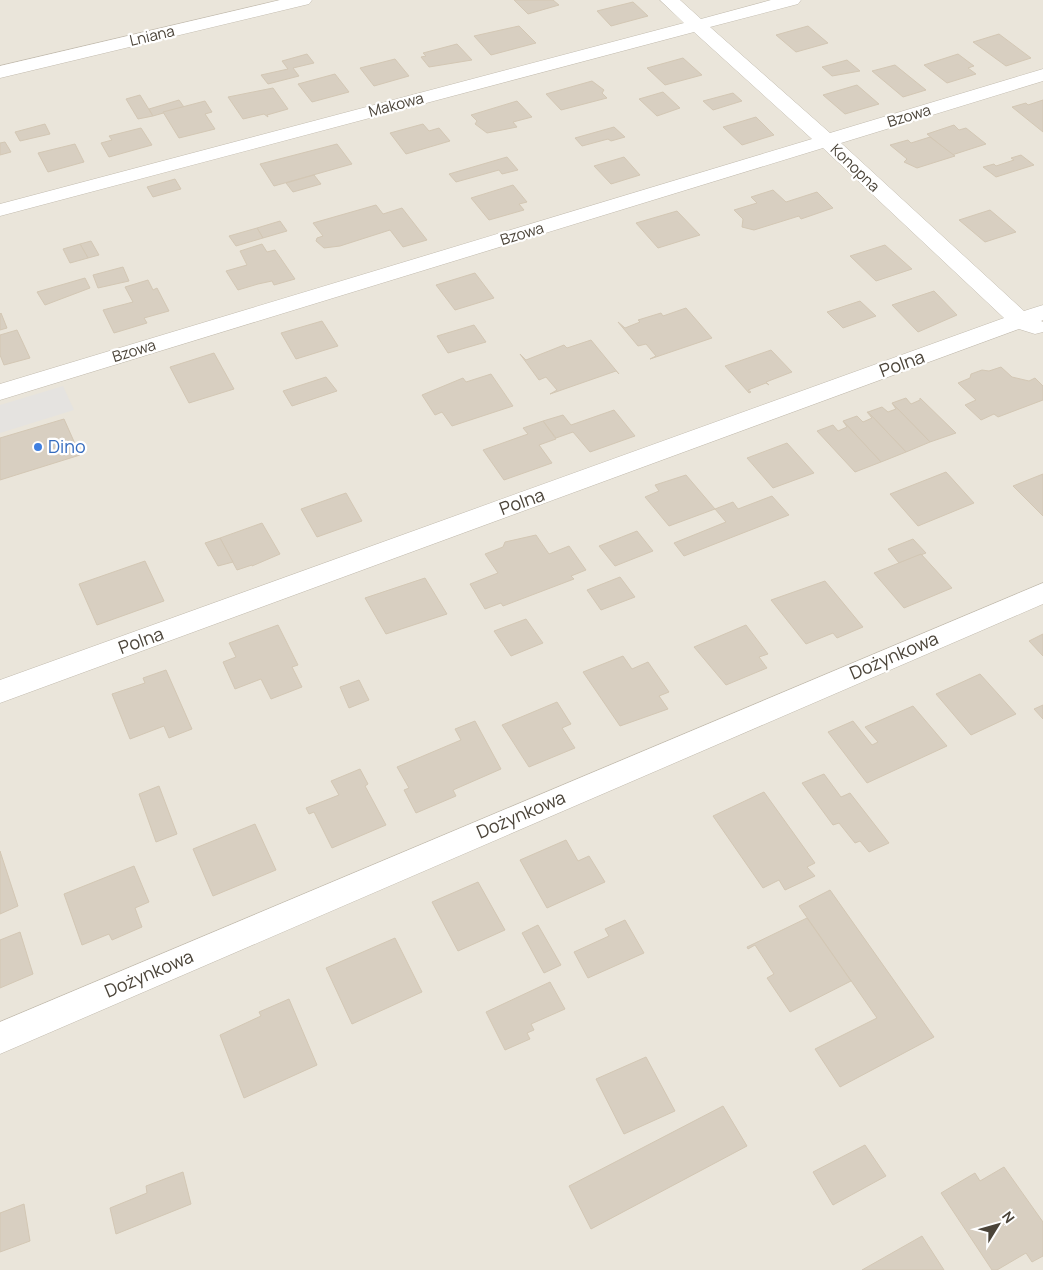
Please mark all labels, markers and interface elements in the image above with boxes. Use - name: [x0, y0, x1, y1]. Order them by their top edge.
- street label: Lniana: [127, 20, 176, 51]
- street label: Makowa: [366, 87, 426, 122]
- street label: Bzowa: [884, 99, 933, 132]
- street label: Konopna: [826, 139, 885, 196]
- street label: Bzowa: [497, 217, 546, 250]
- street label: Bzowa: [109, 334, 158, 367]
- street label: Polna: [876, 344, 928, 382]
- place label: Dino: [48, 434, 86, 458]
- marker: Dino: [32, 441, 44, 453]
- street label: Polna: [496, 482, 548, 520]
- street label: Polna: [115, 621, 167, 659]
- street label: Dożynkowa: [846, 626, 942, 685]
- street label: Dożynkowa: [473, 785, 569, 844]
- street label: Dożynkowa: [101, 944, 197, 1003]
- north arrow: [973, 1200, 1023, 1250]
- text: N: [998, 1207, 1019, 1227]

